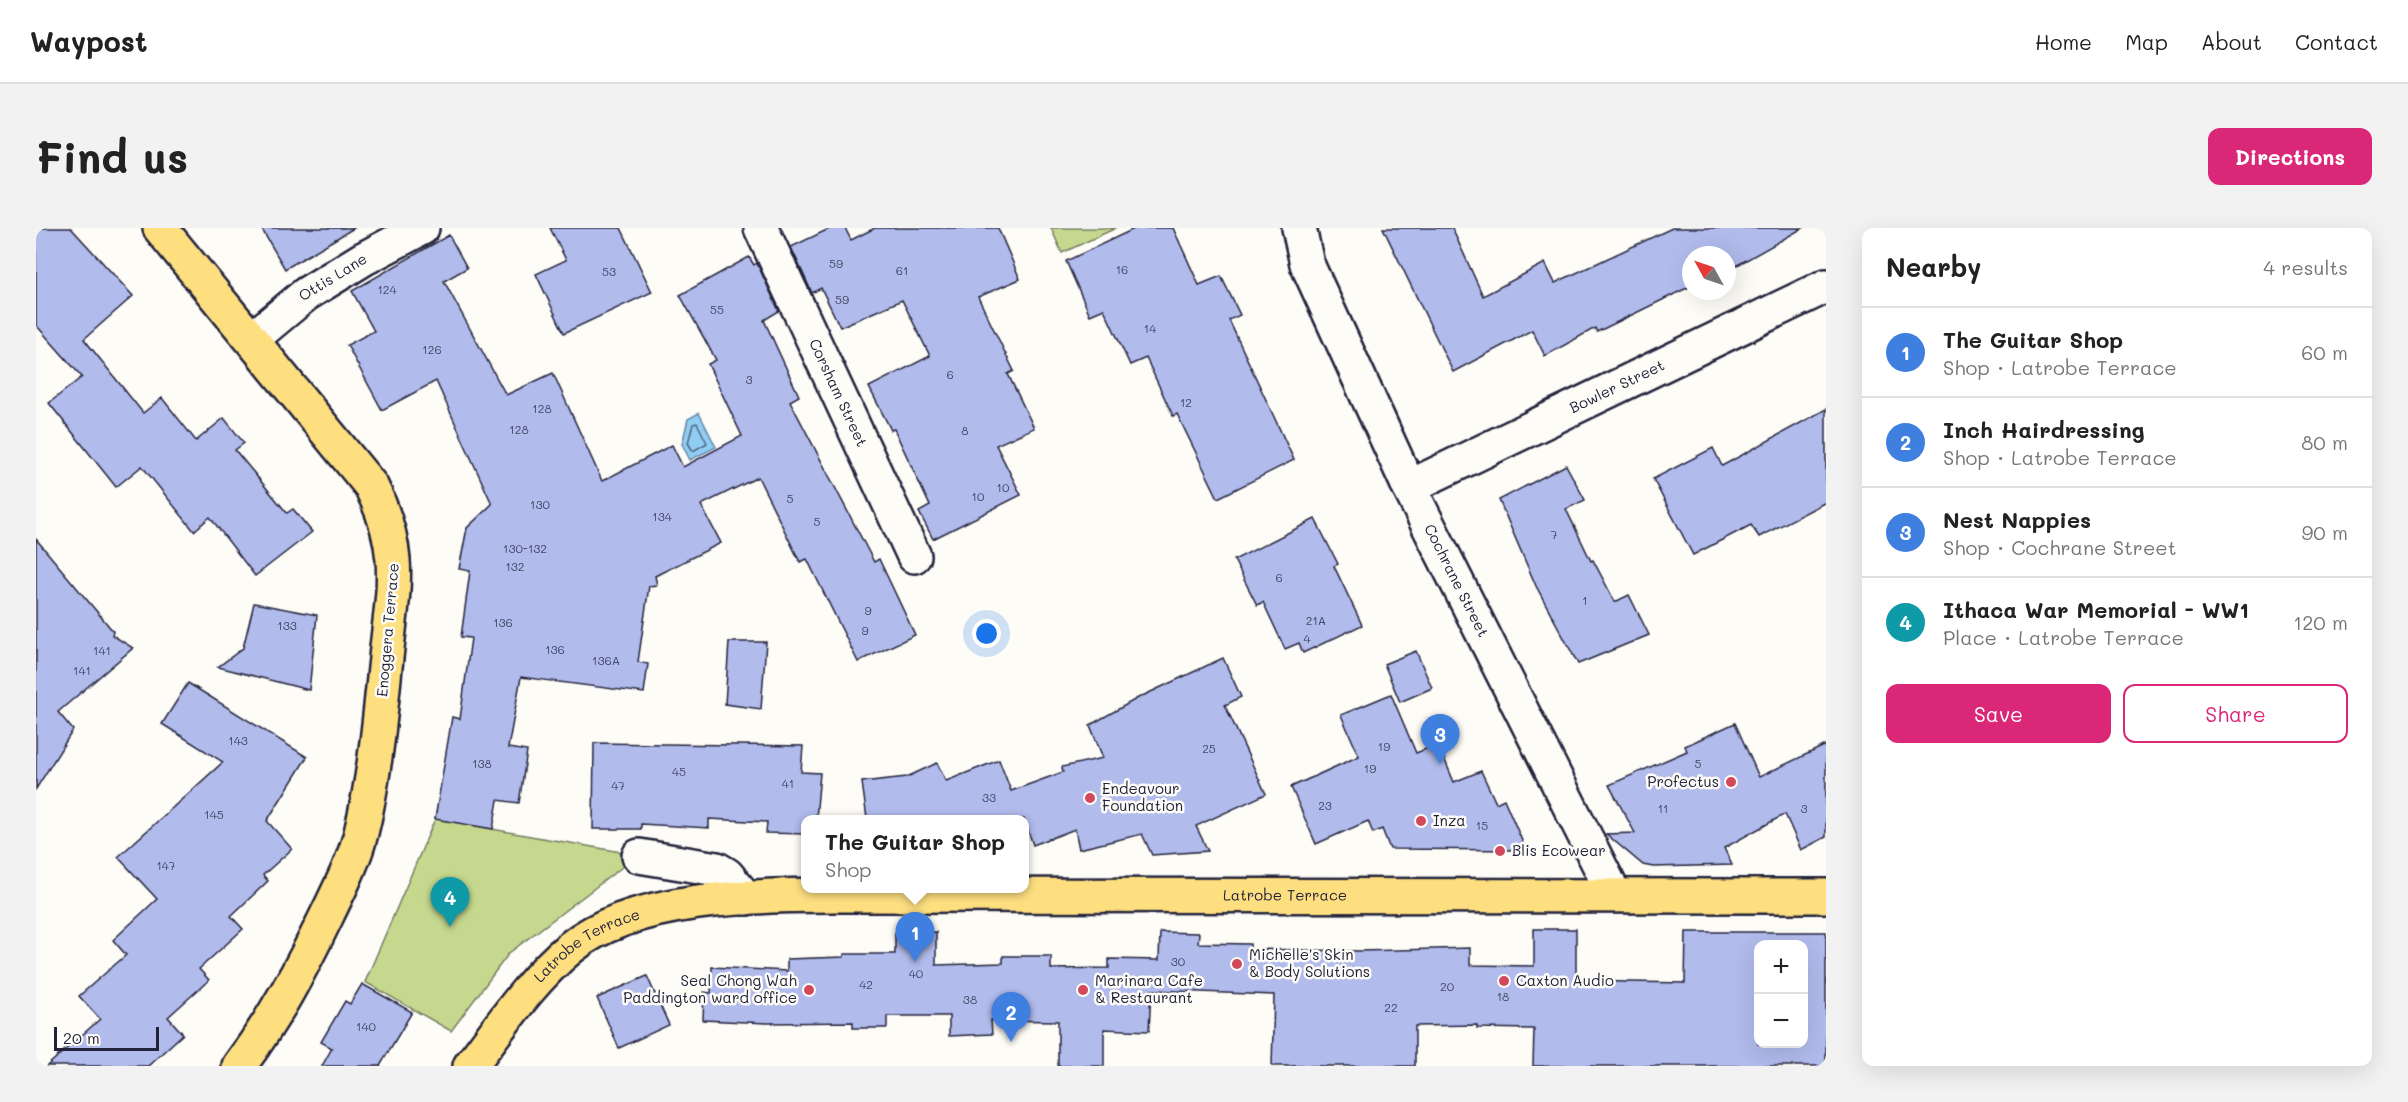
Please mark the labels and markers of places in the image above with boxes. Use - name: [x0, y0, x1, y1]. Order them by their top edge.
- pin: 3: [1420, 714, 1460, 764]
- place label: Profectus: [1647, 771, 1719, 791]
- marker: Profectus: [1724, 775, 1738, 789]
- place label: Endeavour Foundation: [1102, 778, 1183, 815]
- marker: Endeavour Foundation: [1083, 791, 1097, 805]
- place label: Inza: [1433, 810, 1466, 830]
- marker: Inza: [1414, 814, 1428, 828]
- place label: Blis Ecowear: [1512, 840, 1606, 860]
- marker: Blis Ecowear: [1493, 844, 1507, 858]
- pin: 4: [430, 878, 470, 927]
- pin: 1: [896, 912, 934, 962]
- place label: Michelle's Skin & Body Solutions: [1249, 944, 1370, 981]
- marker: Michelle's Skin & Body Solutions: [1230, 957, 1244, 971]
- place label: Seal Chong Wah Paddington ward office: [623, 970, 797, 1007]
- place label: Marinara Cafe & Restaurant: [1095, 970, 1203, 1007]
- place label: Caxton Audio: [1516, 970, 1614, 990]
- marker: Caxton Audio: [1497, 974, 1511, 988]
- marker: Seal Chong Wah Paddington ward office: [802, 983, 816, 997]
- marker: Marinara Cafe & Restaurant: [1076, 983, 1090, 997]
- pin: 2: [992, 992, 1030, 1042]

